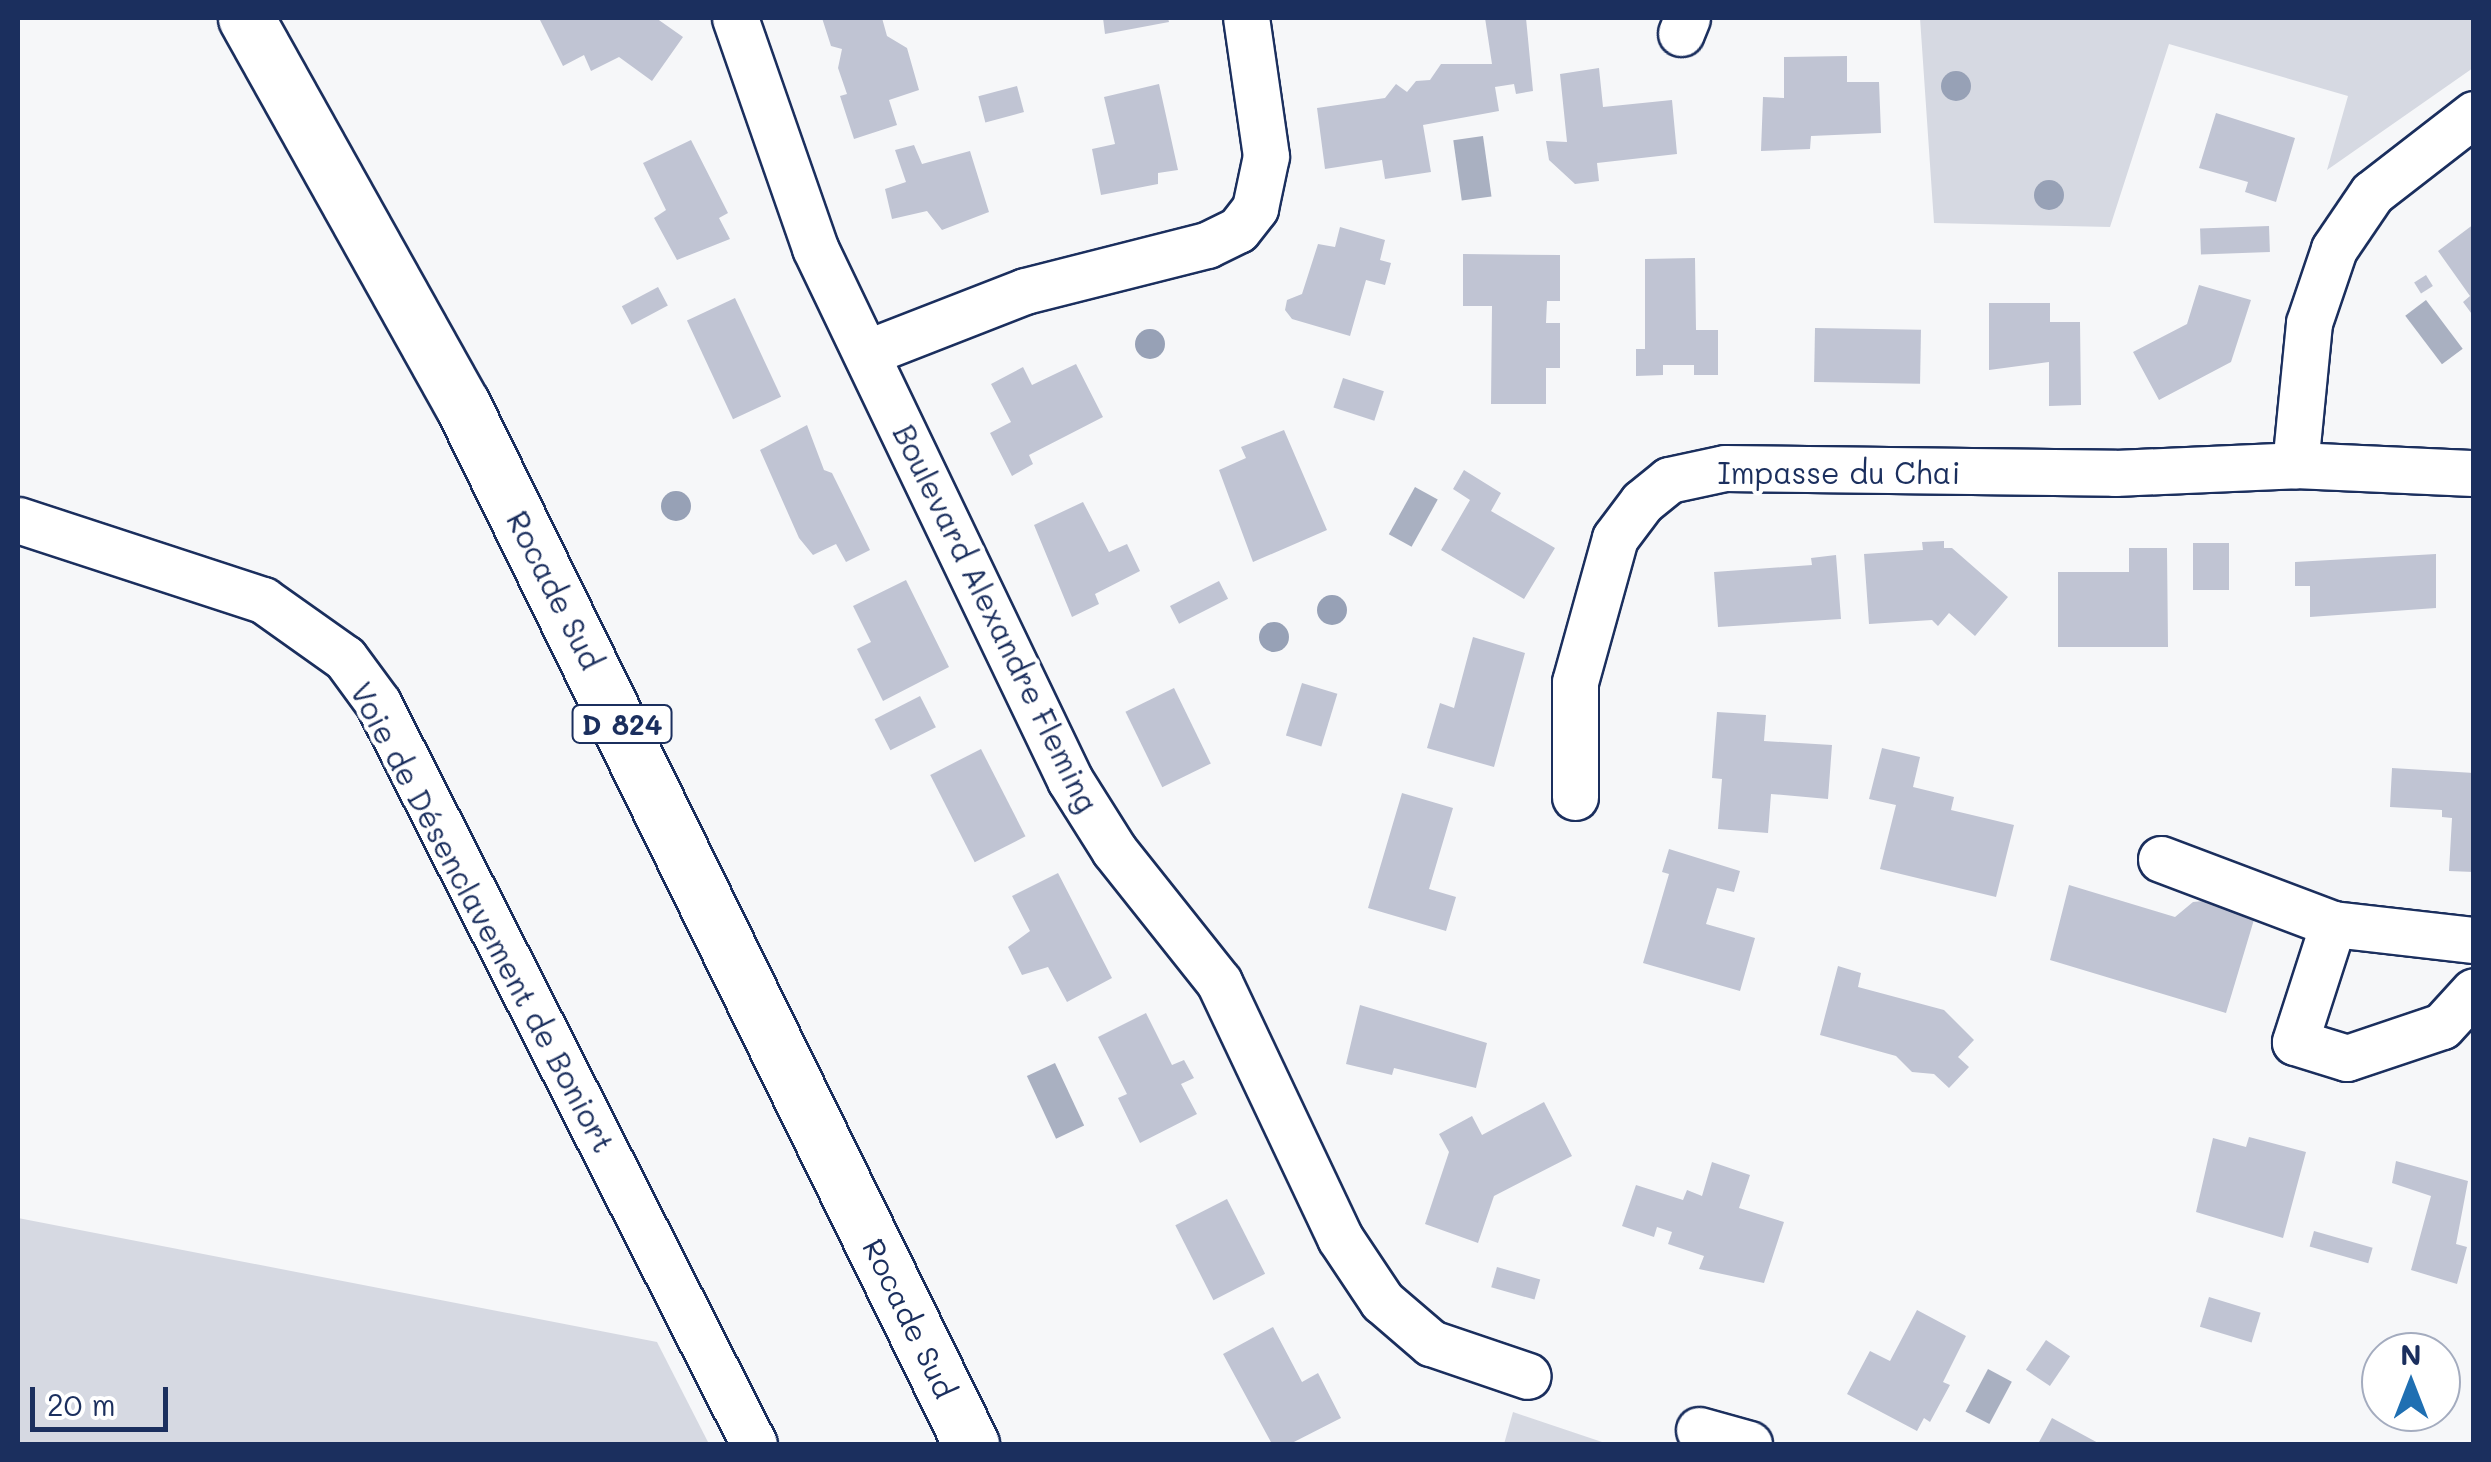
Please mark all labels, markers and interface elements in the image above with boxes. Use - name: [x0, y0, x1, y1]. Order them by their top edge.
- street label: Boulevard Alexandre Fleming: [886, 418, 1106, 818]
- street label: Impasse du Chai: [1718, 454, 1960, 490]
- street label: Rocade Sud: [500, 505, 610, 675]
- street label: Voie de Désenclavement de Boniort: [343, 676, 623, 1158]
- road number: D 824: [570, 701, 674, 747]
- street label: Rocade Sud: [856, 1232, 964, 1404]
- north arrow: [2361, 1332, 2461, 1432]
- text: N: [2400, 1336, 2422, 1372]
- scale bar: [35, 1367, 172, 1429]
- text: 20 m: [47, 1384, 116, 1424]

